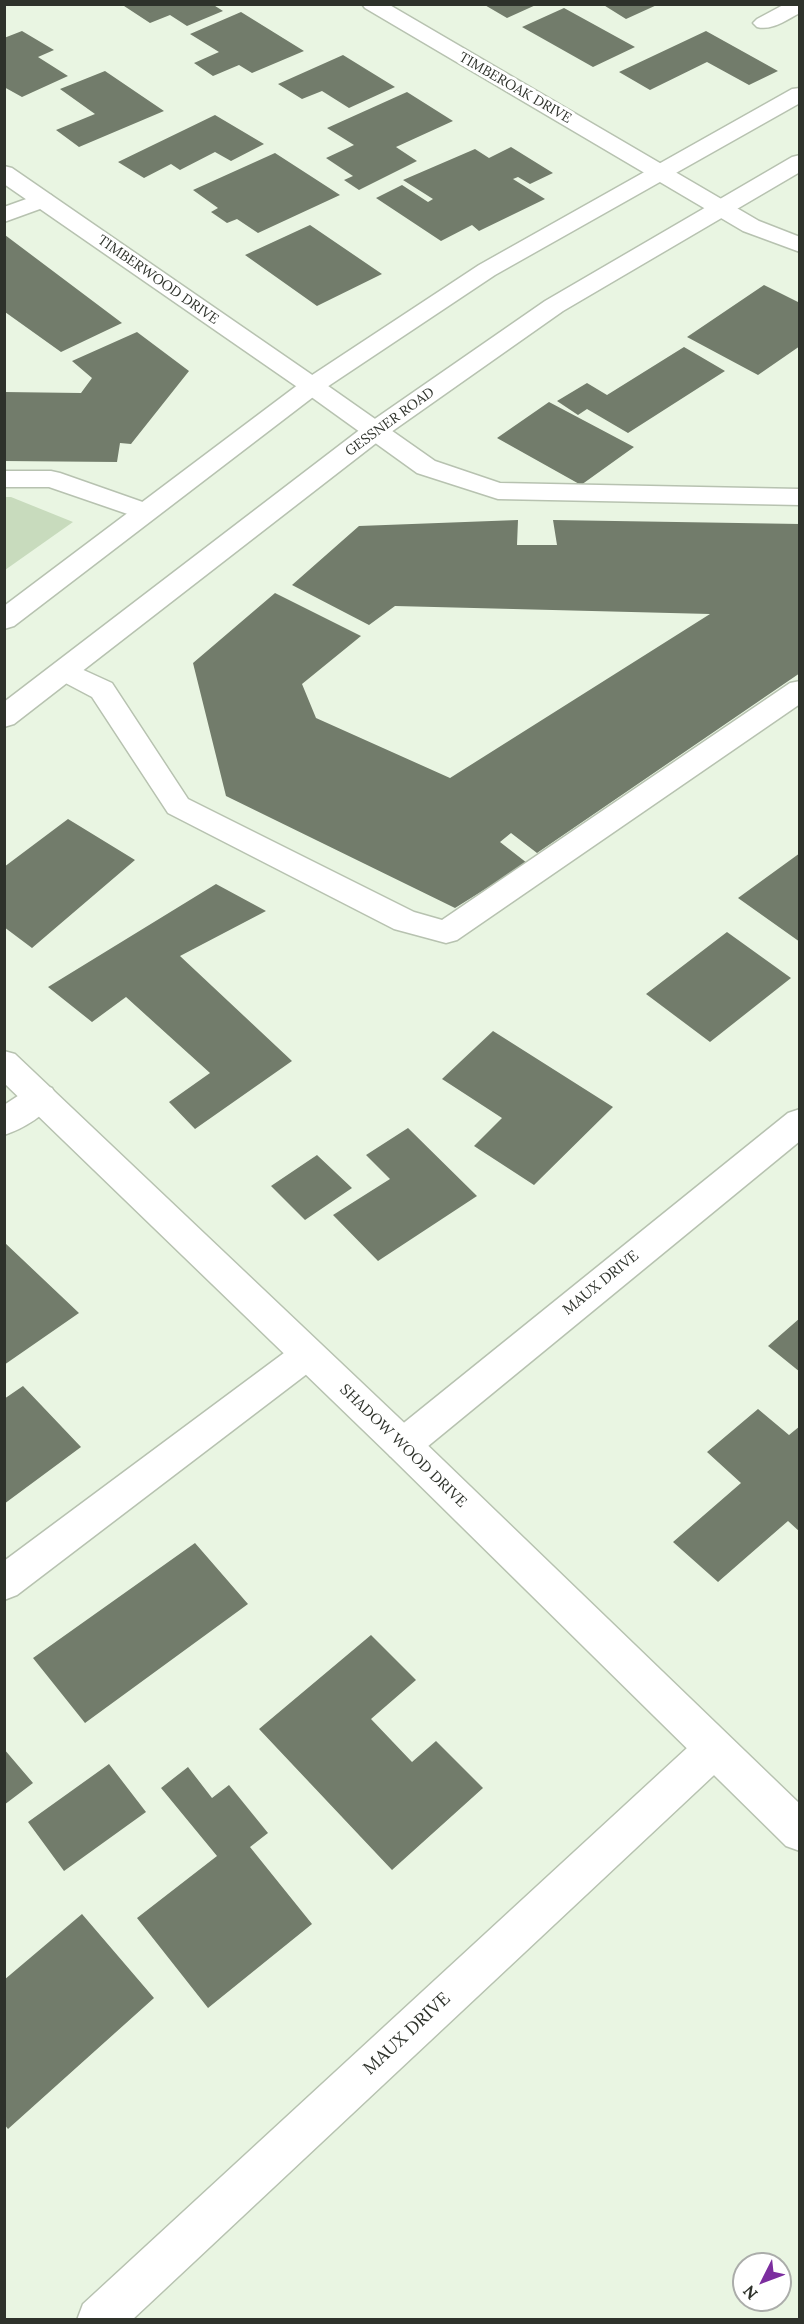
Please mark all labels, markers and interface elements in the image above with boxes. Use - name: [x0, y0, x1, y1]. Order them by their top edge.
- street label: TIMBEROAK DRIVE: [456, 49, 574, 127]
- street label: TIMBERWOOD DRIVE: [94, 232, 222, 328]
- street label: GESSNER ROAD: [342, 384, 438, 460]
- street label: MAUX DRIVE: [559, 1247, 643, 1319]
- street label: SHADOW WOOD DRIVE: [336, 1381, 470, 1511]
- street label: MAUX DRIVE: [359, 1988, 455, 2080]
- north arrow: [732, 2252, 792, 2312]
- text: N: [739, 2281, 762, 2304]

